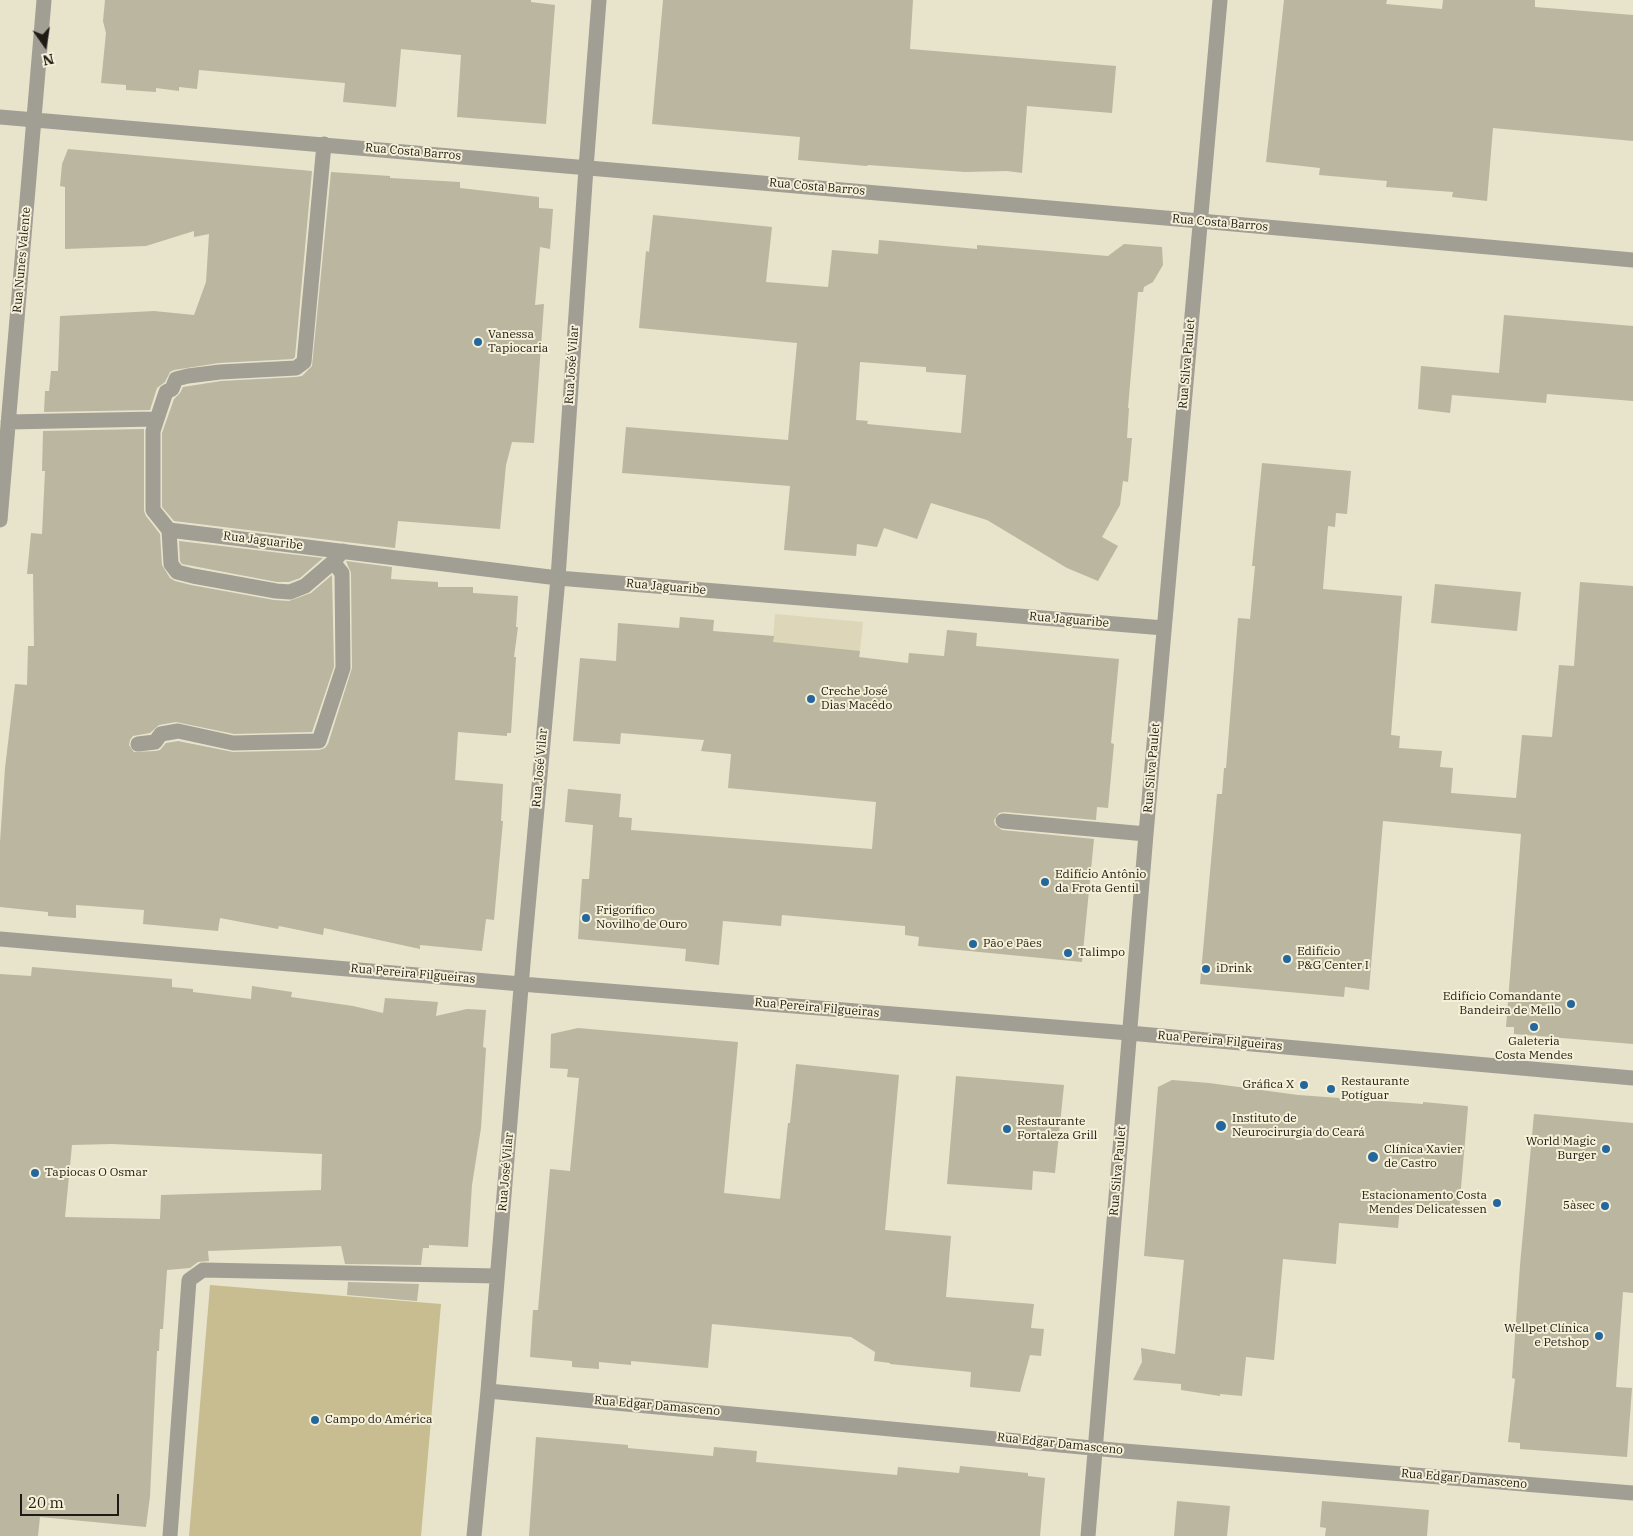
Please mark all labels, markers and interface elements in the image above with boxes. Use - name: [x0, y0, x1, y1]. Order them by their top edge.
- north arrow: [20, 20, 70, 70]
- text: N: [41, 50, 56, 70]
- street label: Rua Costa Barros: [364, 141, 462, 163]
- street label: Rua Costa Barros: [768, 176, 866, 198]
- street label: Rua Nunes Valente: [10, 206, 34, 314]
- street label: Rua Costa Barros: [1171, 212, 1269, 234]
- street label: Rua Silva Paulet: [1176, 318, 1198, 410]
- street label: Rua José Vilar: [562, 325, 582, 405]
- place label: Vanessa Tapiocaria: [488, 328, 548, 356]
- marker: Vanessa Tapiocaria: [472, 336, 484, 348]
- street label: Rua Jaguaribe: [222, 529, 304, 553]
- street label: Rua Jaguaribe: [626, 576, 706, 598]
- street label: Rua Jaguaribe: [1029, 609, 1109, 631]
- place label: Creche José Dias Macêdo: [821, 685, 892, 713]
- marker: Creche José Dias Macêdo: [805, 693, 817, 705]
- street label: Rua Silva Paulet: [1141, 722, 1163, 814]
- street label: Rua José Vilar: [529, 728, 551, 808]
- place label: Edifício Antônio da Frota Gentil: [1055, 868, 1146, 896]
- marker: Edifício Antônio da Frota Gentil: [1039, 876, 1051, 888]
- place label: Frigorífico Novilho de Ouro: [596, 904, 687, 932]
- marker: Frigorífico Novilho de Ouro: [580, 912, 592, 924]
- place label: Pão e Pães: [983, 937, 1042, 951]
- marker: Pão e Pães: [967, 938, 979, 950]
- place label: Edifício P&G Center I: [1297, 945, 1369, 973]
- place label: Talimpo: [1078, 946, 1125, 960]
- marker: Talimpo: [1062, 947, 1074, 959]
- marker: Edifício P&G Center I: [1281, 953, 1293, 965]
- street label: Rua Pereira Filgueiras: [350, 961, 476, 987]
- place label: iDrink: [1216, 962, 1252, 976]
- marker: iDrink: [1200, 963, 1212, 975]
- place label: Edifício Comandante Bandeira de Mello: [1443, 990, 1561, 1018]
- street label: Rua Pereira Filgueiras: [754, 995, 880, 1021]
- marker: Edifício Comandante Bandeira de Mello: [1565, 998, 1577, 1010]
- marker: Galeteria Costa Mendes: [1528, 1021, 1540, 1033]
- street label: Rua Pereira Filgueiras: [1157, 1028, 1283, 1054]
- place label: Galeteria Costa Mendes: [1495, 1035, 1573, 1063]
- place label: Restaurante Potíguar: [1341, 1075, 1409, 1103]
- place label: Gráfica X: [1242, 1078, 1294, 1092]
- marker: Gráfica X: [1298, 1079, 1310, 1091]
- marker: Restaurante Potíguar: [1325, 1083, 1337, 1095]
- place label: Instituto de Neurocirurgia do Ceará: [1232, 1112, 1365, 1140]
- place label: Restaurante Fortaleza Grill: [1017, 1115, 1097, 1143]
- marker: Instituto de Neurocirurgia do Ceará: [1214, 1119, 1228, 1133]
- marker: Restaurante Fortaleza Grill: [1001, 1123, 1013, 1135]
- street label: Rua Silva Paulet: [1107, 1125, 1129, 1217]
- street label: Rua José Vilar: [495, 1132, 517, 1212]
- place label: World Magic Burger: [1526, 1135, 1596, 1163]
- place label: Clínica Xavier de Castro: [1384, 1143, 1462, 1171]
- marker: World Magic Burger: [1600, 1143, 1612, 1155]
- marker: Clínica Xavier de Castro: [1366, 1150, 1380, 1164]
- place label: Tapiocas O Osmar: [45, 1166, 147, 1180]
- marker: Tapiocas O Osmar: [29, 1167, 41, 1179]
- place label: Estacionamento Costa Mendes Delicatessen: [1361, 1189, 1487, 1217]
- marker: Estacionamento Costa Mendes Delicatessen: [1491, 1197, 1503, 1209]
- place label: 5àsec: [1563, 1199, 1595, 1213]
- marker: 5àsec: [1599, 1200, 1611, 1212]
- place label: Wellpet Clínica e Petshop: [1504, 1322, 1589, 1350]
- marker: Wellpet Clínica e Petshop: [1593, 1330, 1605, 1342]
- street label: Rua Edgar Damasceno: [593, 1393, 721, 1419]
- place label: Campo do América: [325, 1413, 432, 1427]
- marker: Campo do América: [309, 1414, 321, 1426]
- street label: Rua Edgar Damasceno: [996, 1430, 1124, 1458]
- street label: Rua Edgar Damasceno: [1400, 1466, 1528, 1492]
- scale bar: [22, 1484, 121, 1516]
- text: 20 m: [28, 1493, 64, 1512]

